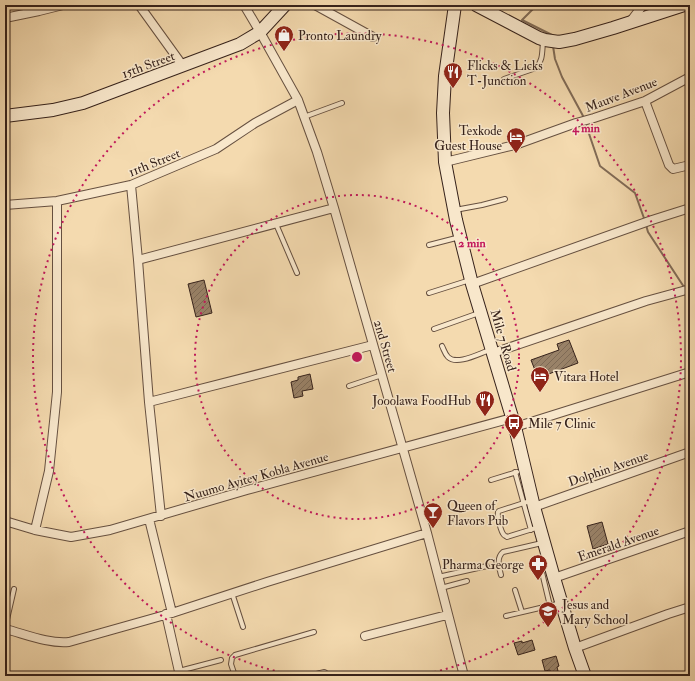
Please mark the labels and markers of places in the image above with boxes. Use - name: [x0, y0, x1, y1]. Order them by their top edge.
- shop icon: Pronto Laundry: [273, 24, 295, 52]
- place label: Pronto Laundry: [298, 28, 382, 45]
- place label: Flicks & Licks T-Junction: [467, 58, 543, 89]
- restaurant icon: Flicks & Licks T-Junction: [442, 61, 464, 89]
- place label: Texkode Guest House: [434, 123, 503, 154]
- hotel icon: Texkode Guest House: [505, 126, 527, 154]
- centre of rings: [350, 350, 364, 364]
- hotel icon: Vitara Hotel: [529, 365, 551, 393]
- place label: Vitara Hotel: [554, 369, 619, 385]
- restaurant icon: Jooolawa FoodHub: [474, 389, 496, 417]
- place label: Jooolawa FoodHub: [371, 393, 471, 409]
- bus stop icon: Mile 7 Clinic: [503, 412, 525, 440]
- place label: Mile 7 Clinic: [528, 416, 596, 432]
- place label: Queen of Flavors Pub: [447, 498, 508, 529]
- bar icon: Queen of Flavors Pub: [422, 501, 444, 529]
- pharmacy icon: Pharma George: [527, 553, 549, 581]
- place label: Pharma George: [442, 557, 525, 573]
- place label: Jesus and Mary School: [561, 597, 629, 629]
- school or university icon: Jesus and Mary School: [537, 600, 559, 628]

